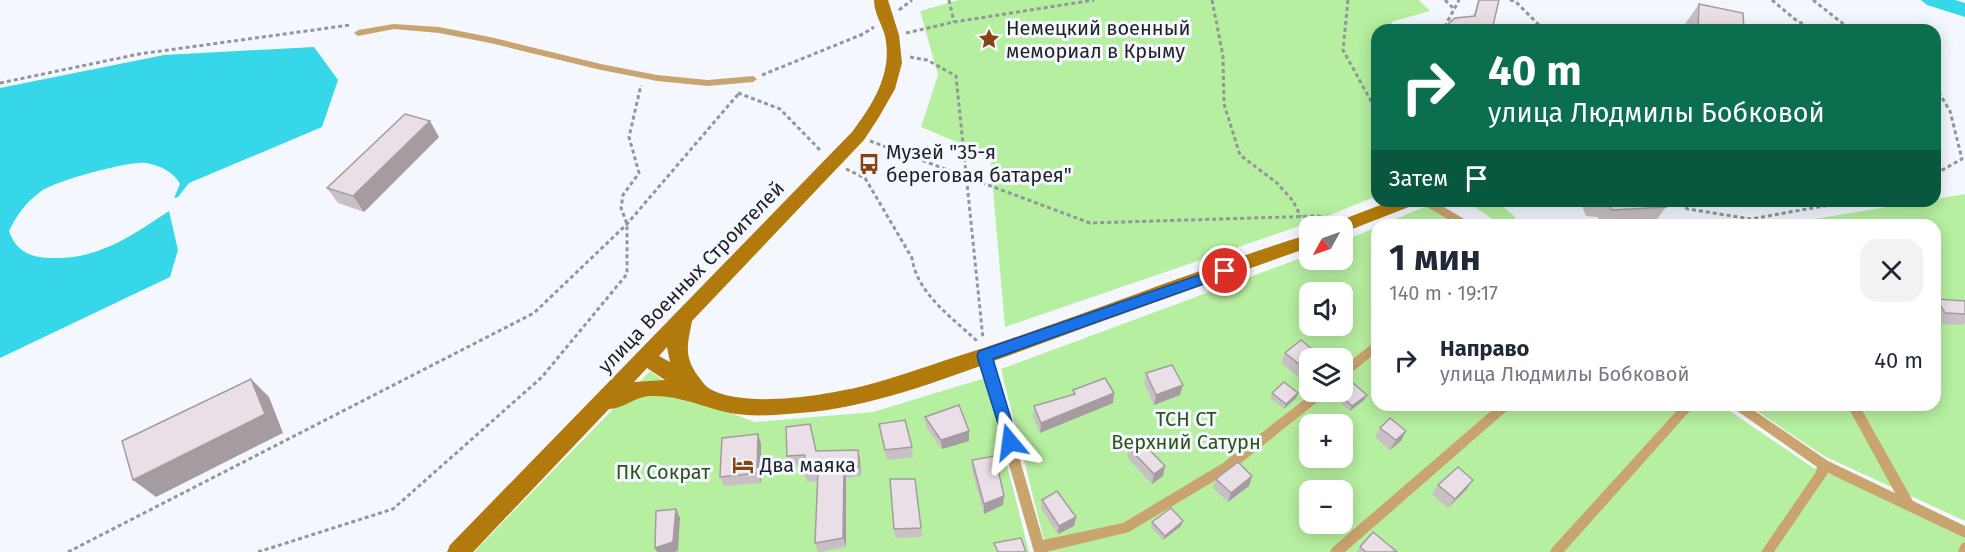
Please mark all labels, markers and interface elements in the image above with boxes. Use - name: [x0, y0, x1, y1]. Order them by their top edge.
- place label: Немецкий военный мемориал в Крыму: [1006, 16, 1190, 63]
- place icon: Немецкий военный мемориал в Крыму: [977, 27, 1001, 51]
- text: 40 m: [1488, 46, 1582, 96]
- icon: right: [1389, 48, 1467, 126]
- text: улица Людмилы Бобковой: [1488, 97, 1825, 129]
- place label: Музей "35-я береговая батарея": [886, 140, 1072, 187]
- bus stop icon: Музей "35-я береговая батарея": [857, 152, 881, 176]
- icon: arrive: [1460, 162, 1493, 195]
- text: Затем: [1389, 165, 1448, 192]
- street label: улица Военных Строителей: [593, 176, 789, 378]
- north arrow: [1299, 216, 1353, 270]
- map controls: [1299, 216, 1353, 534]
- text: 1 мин: [1389, 236, 1481, 280]
- button: close: [1860, 239, 1923, 302]
- pin: [1199, 245, 1250, 296]
- icon: arrive: [1208, 254, 1241, 287]
- text: 140 m · 19:17: [1389, 281, 1498, 305]
- button: sound: [1299, 282, 1353, 336]
- text: Направо: [1440, 335, 1529, 362]
- icon: right: [1389, 344, 1422, 377]
- text: 40 m: [1874, 347, 1923, 374]
- button: layers: [1299, 348, 1353, 402]
- text: улица Людмилы Бобковой: [1440, 362, 1689, 386]
- park label: ТСН СТ Верхний Сатурн: [1111, 407, 1261, 454]
- position arrow: [978, 410, 1042, 474]
- button: +: [1299, 414, 1353, 468]
- hotel icon: Два маяка: [731, 453, 755, 477]
- place label: Два маяка: [759, 453, 856, 477]
- park label: ПК Сократ: [616, 460, 711, 484]
- button: −: [1299, 480, 1353, 534]

